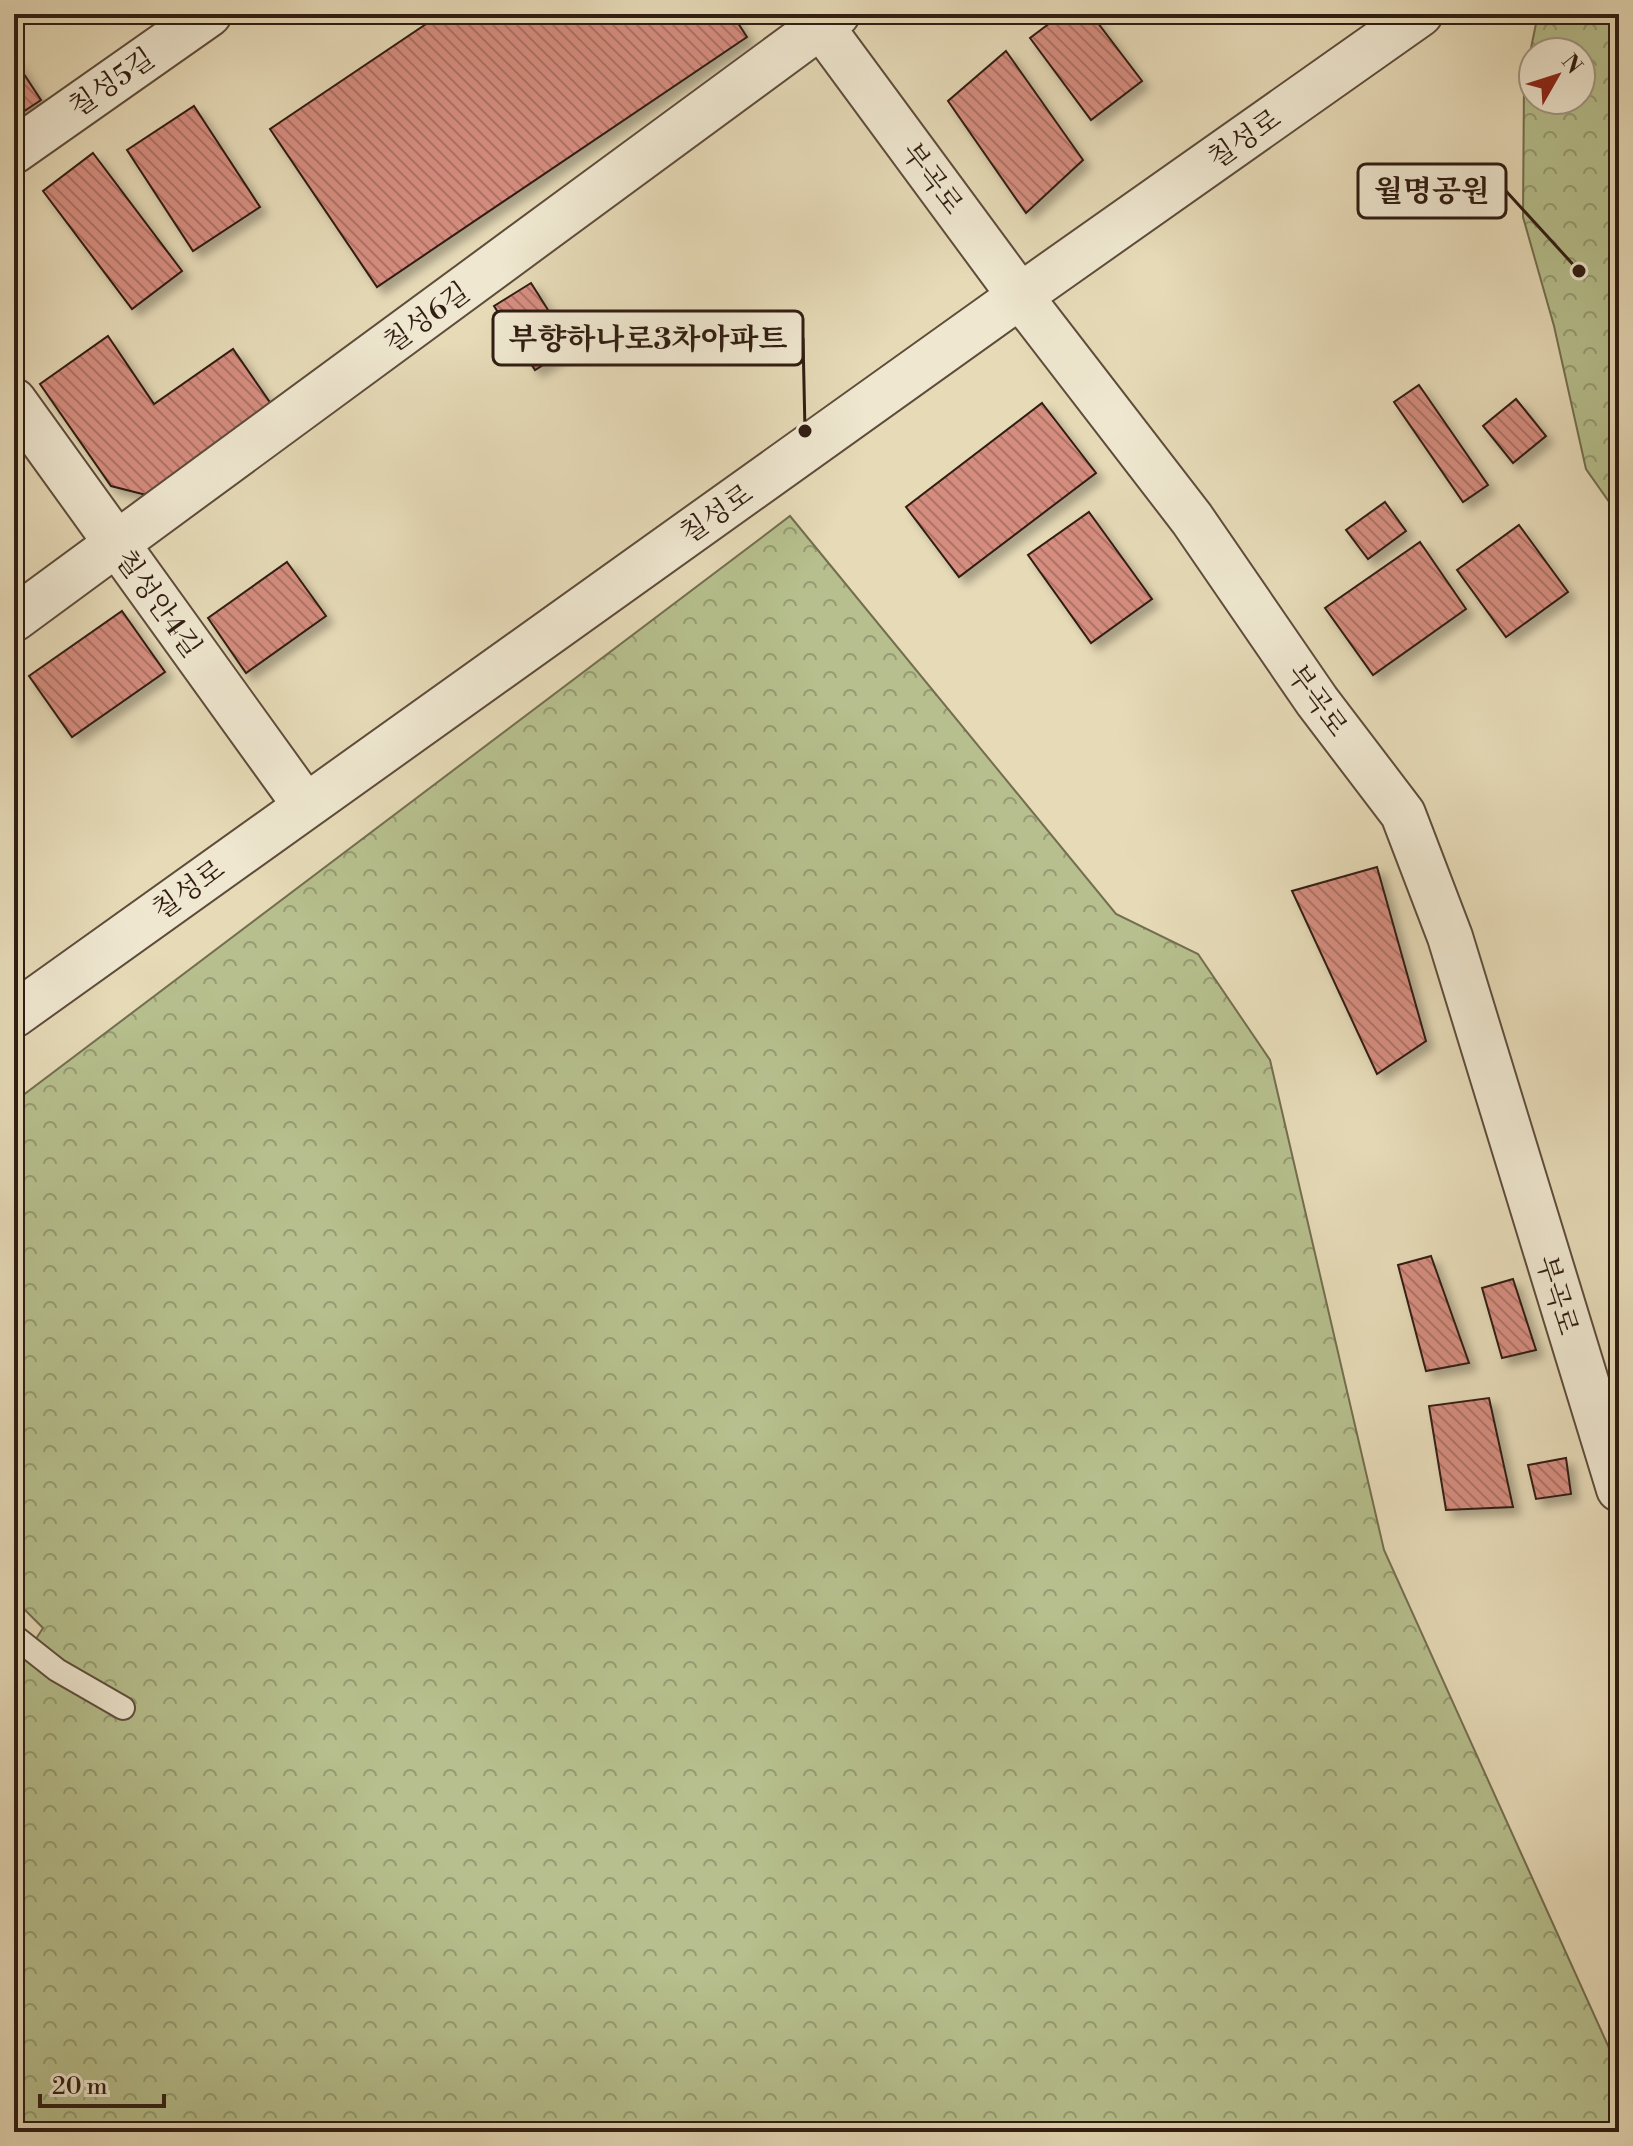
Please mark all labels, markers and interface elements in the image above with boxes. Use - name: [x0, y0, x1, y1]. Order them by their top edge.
- north arrow: [1517, 36, 1597, 116]
- street label: 칠성5길: [62, 41, 161, 125]
- text: N: [1555, 49, 1588, 80]
- street label: 칠성로: [1202, 102, 1288, 177]
- street label: 부곡로: [893, 136, 970, 222]
- callout: 월명공원: [1358, 164, 1506, 218]
- text: 월명공원: [1374, 173, 1490, 211]
- street label: 칠성6길: [377, 275, 477, 361]
- callout: 부향하나로3차아파트: [493, 311, 803, 365]
- text: 부향하나로3차아파트: [509, 321, 787, 359]
- street label: 칠성로: [674, 477, 760, 552]
- street label: 칠성안4길: [107, 543, 209, 665]
- street label: 부곡로: [1279, 658, 1355, 744]
- street label: 칠성로: [146, 852, 232, 928]
- street label: 부곡로: [1528, 1252, 1585, 1339]
- scale bar: [40, 2058, 164, 2108]
- text: 20 m: [52, 2072, 108, 2102]

